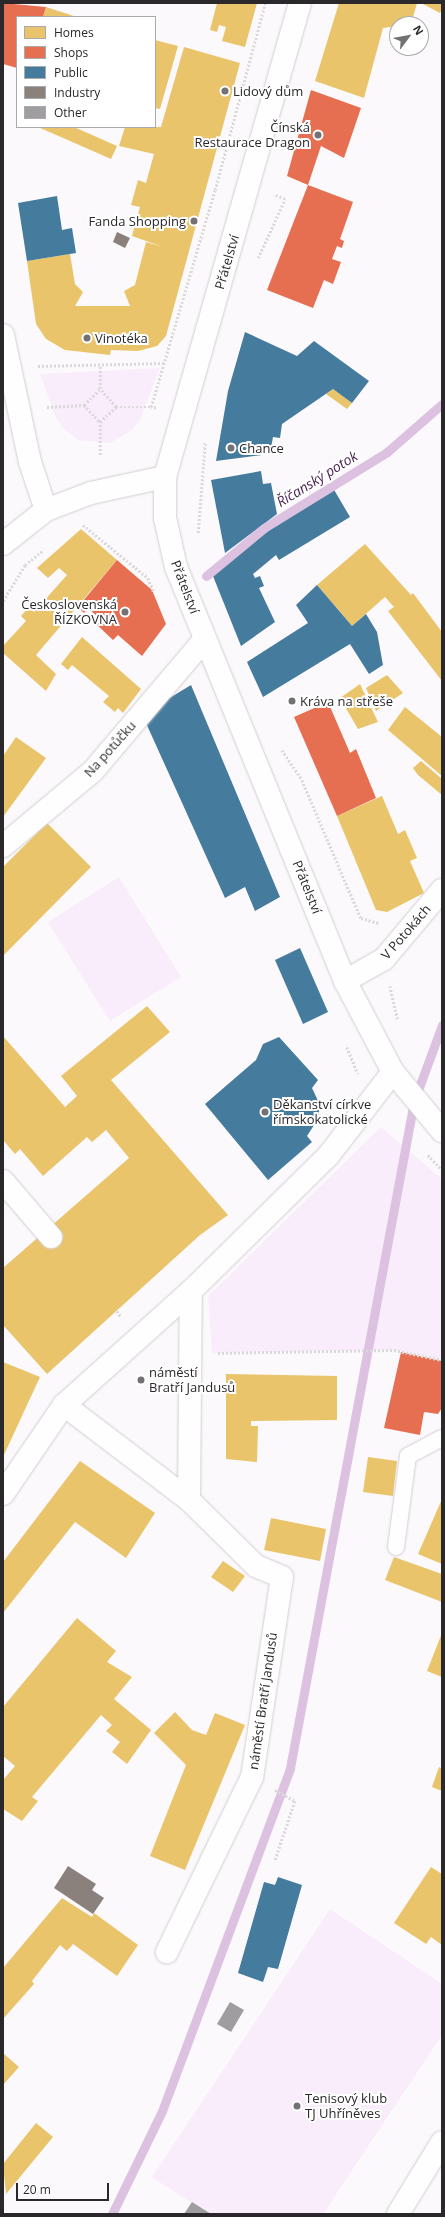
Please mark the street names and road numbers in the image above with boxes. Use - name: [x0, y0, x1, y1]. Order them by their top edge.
- street label: Přátelství: [212, 233, 242, 291]
- street label: Přátelství: [168, 558, 202, 616]
- street label: Na potůčku: [81, 718, 139, 780]
- street label: Přátelství: [289, 858, 325, 916]
- street label: V Potokách: [378, 901, 434, 963]
- street label: náměstí Bratří Jandusů: [246, 1631, 280, 1771]

